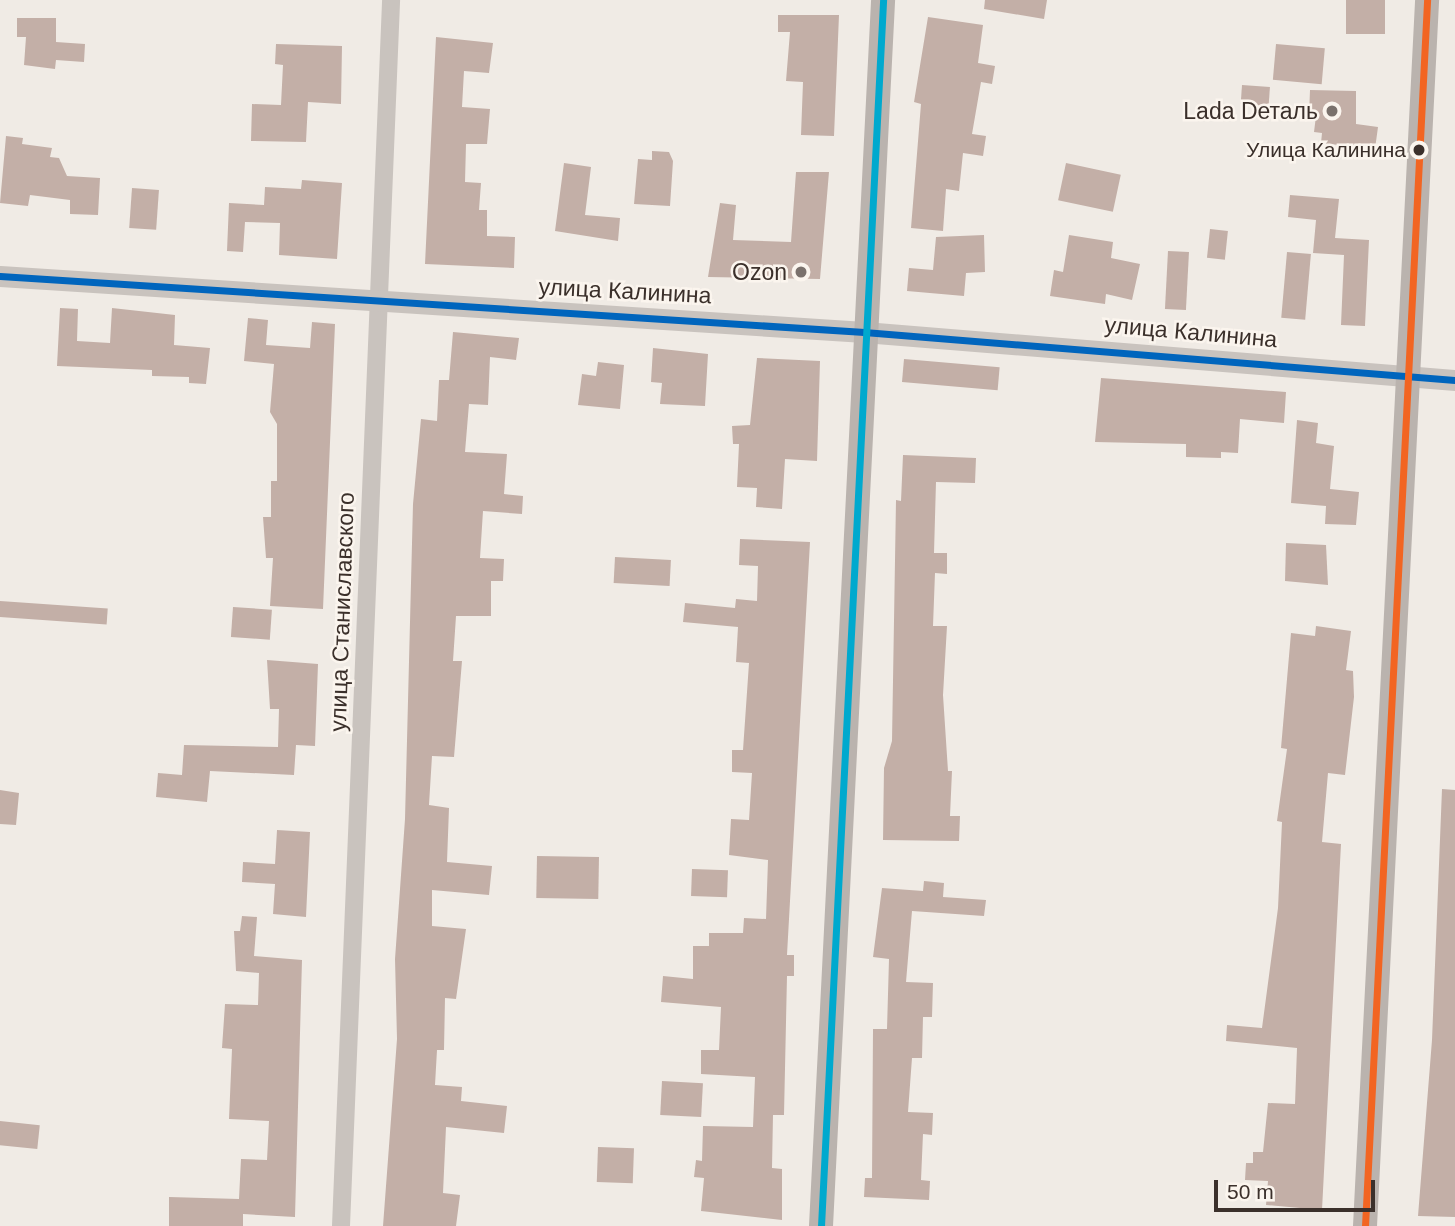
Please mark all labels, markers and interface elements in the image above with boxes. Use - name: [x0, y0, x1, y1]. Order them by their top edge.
- place label: Lada Dеталь: [1183, 97, 1318, 125]
- marker: Lada Dеталь: [1324, 103, 1340, 119]
- place label: Улица Калинина: [1246, 137, 1406, 163]
- marker: Улица Калинина: [1412, 143, 1426, 157]
- place label: Ozon: [732, 258, 787, 286]
- marker: Ozon: [793, 264, 809, 280]
- street label: улица Калинина: [538, 273, 712, 309]
- street label: улица Калинина: [1104, 311, 1278, 353]
- street label: улица Станиславского: [324, 492, 360, 732]
- scale bar: [1217, 1166, 1378, 1210]
- text: 50 m: [1227, 1180, 1274, 1203]

